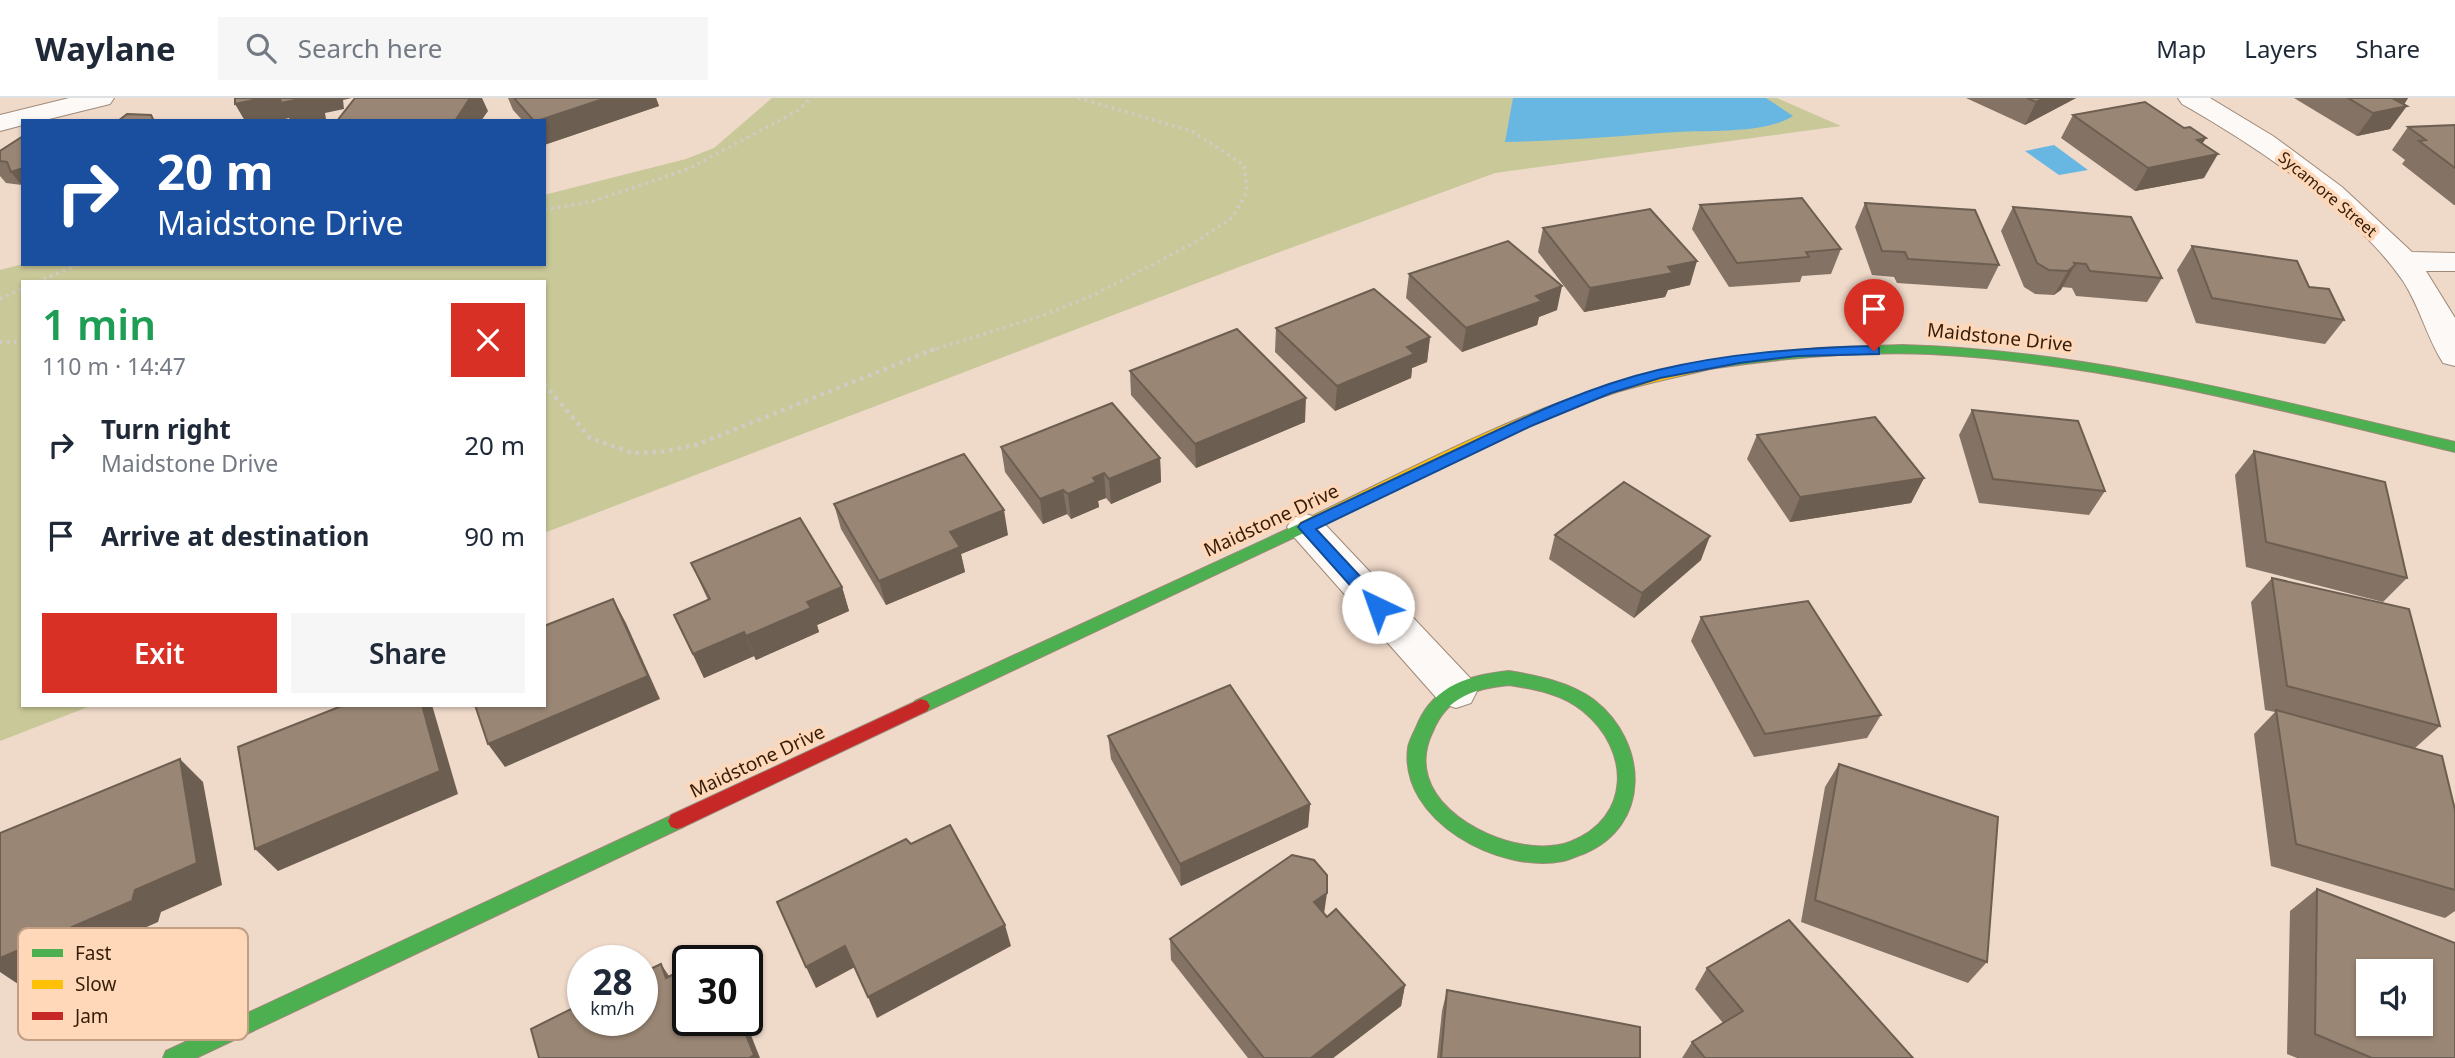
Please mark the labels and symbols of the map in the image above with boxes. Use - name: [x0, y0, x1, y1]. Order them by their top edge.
- street label: Sycamore Street: [2274, 146, 2382, 242]
- pin: [1844, 279, 1904, 351]
- street label: Maidstone Drive: [1926, 316, 2074, 358]
- street label: Maidstone Drive: [1199, 477, 1343, 563]
- position arrow: [1341, 570, 1415, 644]
- street label: Maidstone Drive: [685, 718, 829, 804]
- legend: [18, 928, 248, 1040]
- text: Fast: [75, 940, 112, 966]
- speed limit sign: 30: [672, 945, 763, 1036]
- text: Slow: [75, 971, 116, 997]
- text: Jam: [73, 1003, 109, 1029]

